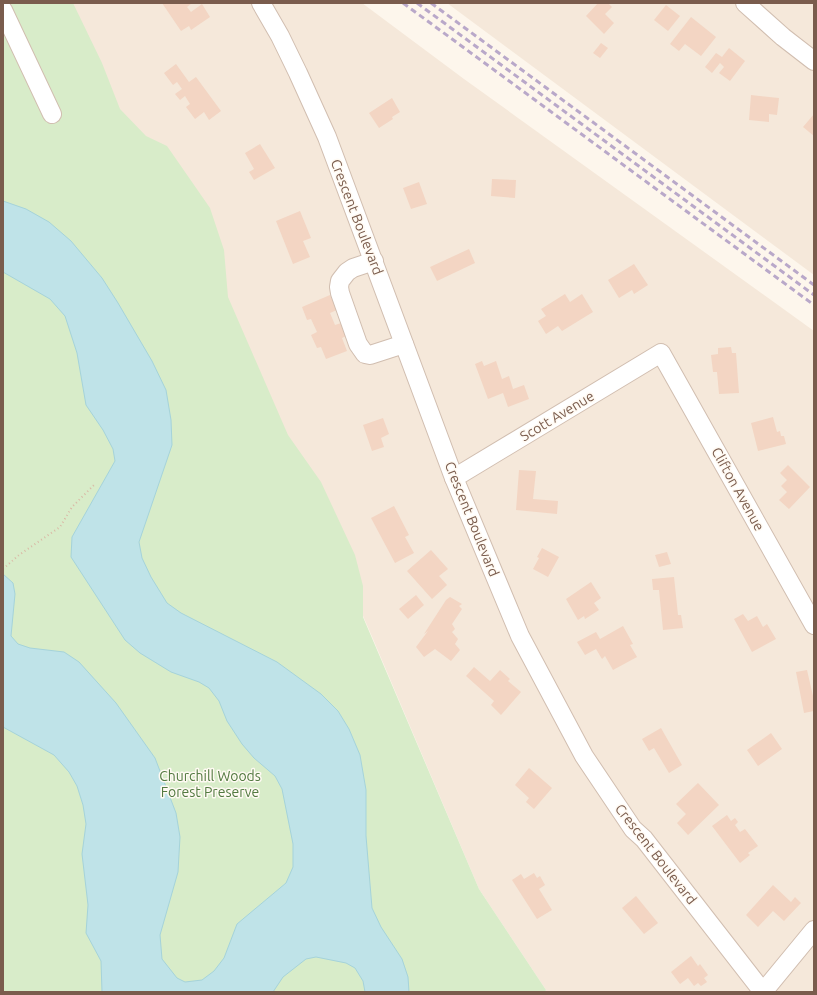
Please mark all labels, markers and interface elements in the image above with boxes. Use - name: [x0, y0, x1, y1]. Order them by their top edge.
- street label: Crescent Boulevard: [328, 157, 386, 277]
- street label: Scott Avenue: [517, 388, 597, 444]
- street label: Clifton Avenue: [708, 444, 768, 534]
- street label: Crescent Boulevard: [442, 459, 502, 579]
- park label: Churchill Woods Forest Preserve: [159, 768, 261, 800]
- street label: Crescent Boulevard: [612, 801, 700, 907]

